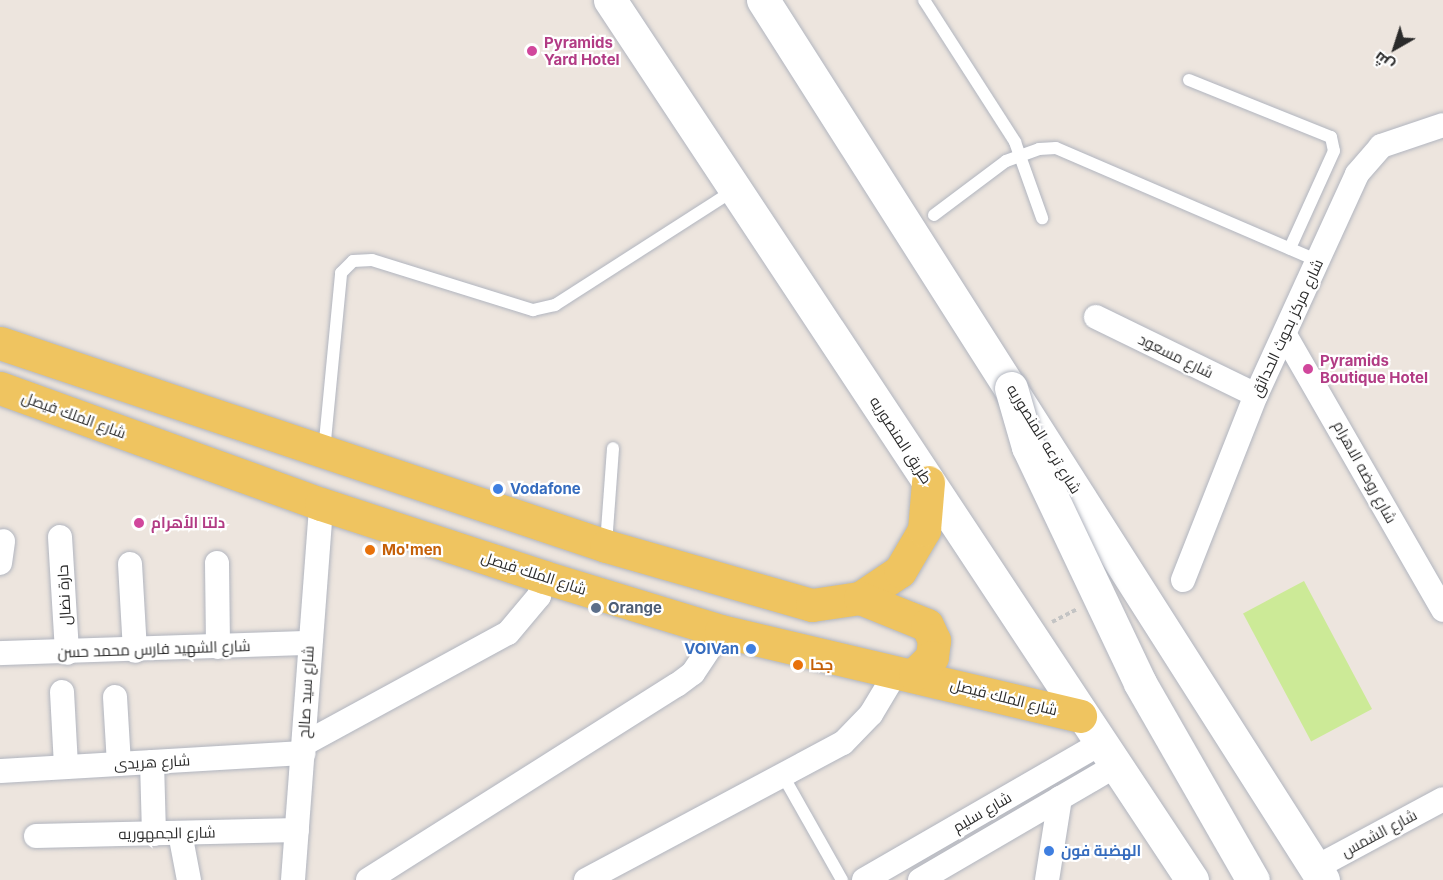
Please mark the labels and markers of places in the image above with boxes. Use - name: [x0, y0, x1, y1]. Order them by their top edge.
- place label: Pyramids Yard Hotel: [544, 33, 620, 68]
- marker: Pyramids Yard Hotel: [525, 44, 539, 58]
- place label: Pyramids Boutique Hotel: [1320, 351, 1428, 386]
- marker: Pyramids Boutique Hotel: [1301, 362, 1315, 376]
- place label: Vodafone: [510, 480, 581, 498]
- marker: Vodafone: [491, 482, 505, 496]
- place label: دلتا الأهرام: [151, 514, 225, 532]
- marker: دلتا الأهرام: [132, 516, 146, 530]
- place label: Mo'men: [382, 541, 442, 559]
- marker: Mo'men: [363, 543, 377, 557]
- place label: Orange: [608, 599, 662, 617]
- marker: Orange: [589, 601, 603, 615]
- place label: VOIVan: [684, 640, 739, 658]
- marker: VOIVan: [744, 642, 758, 656]
- place label: جحا: [810, 656, 833, 674]
- marker: جحا: [791, 658, 805, 672]
- place label: الهضبة فون: [1061, 842, 1141, 860]
- marker: الهضبة فون: [1042, 844, 1056, 858]

